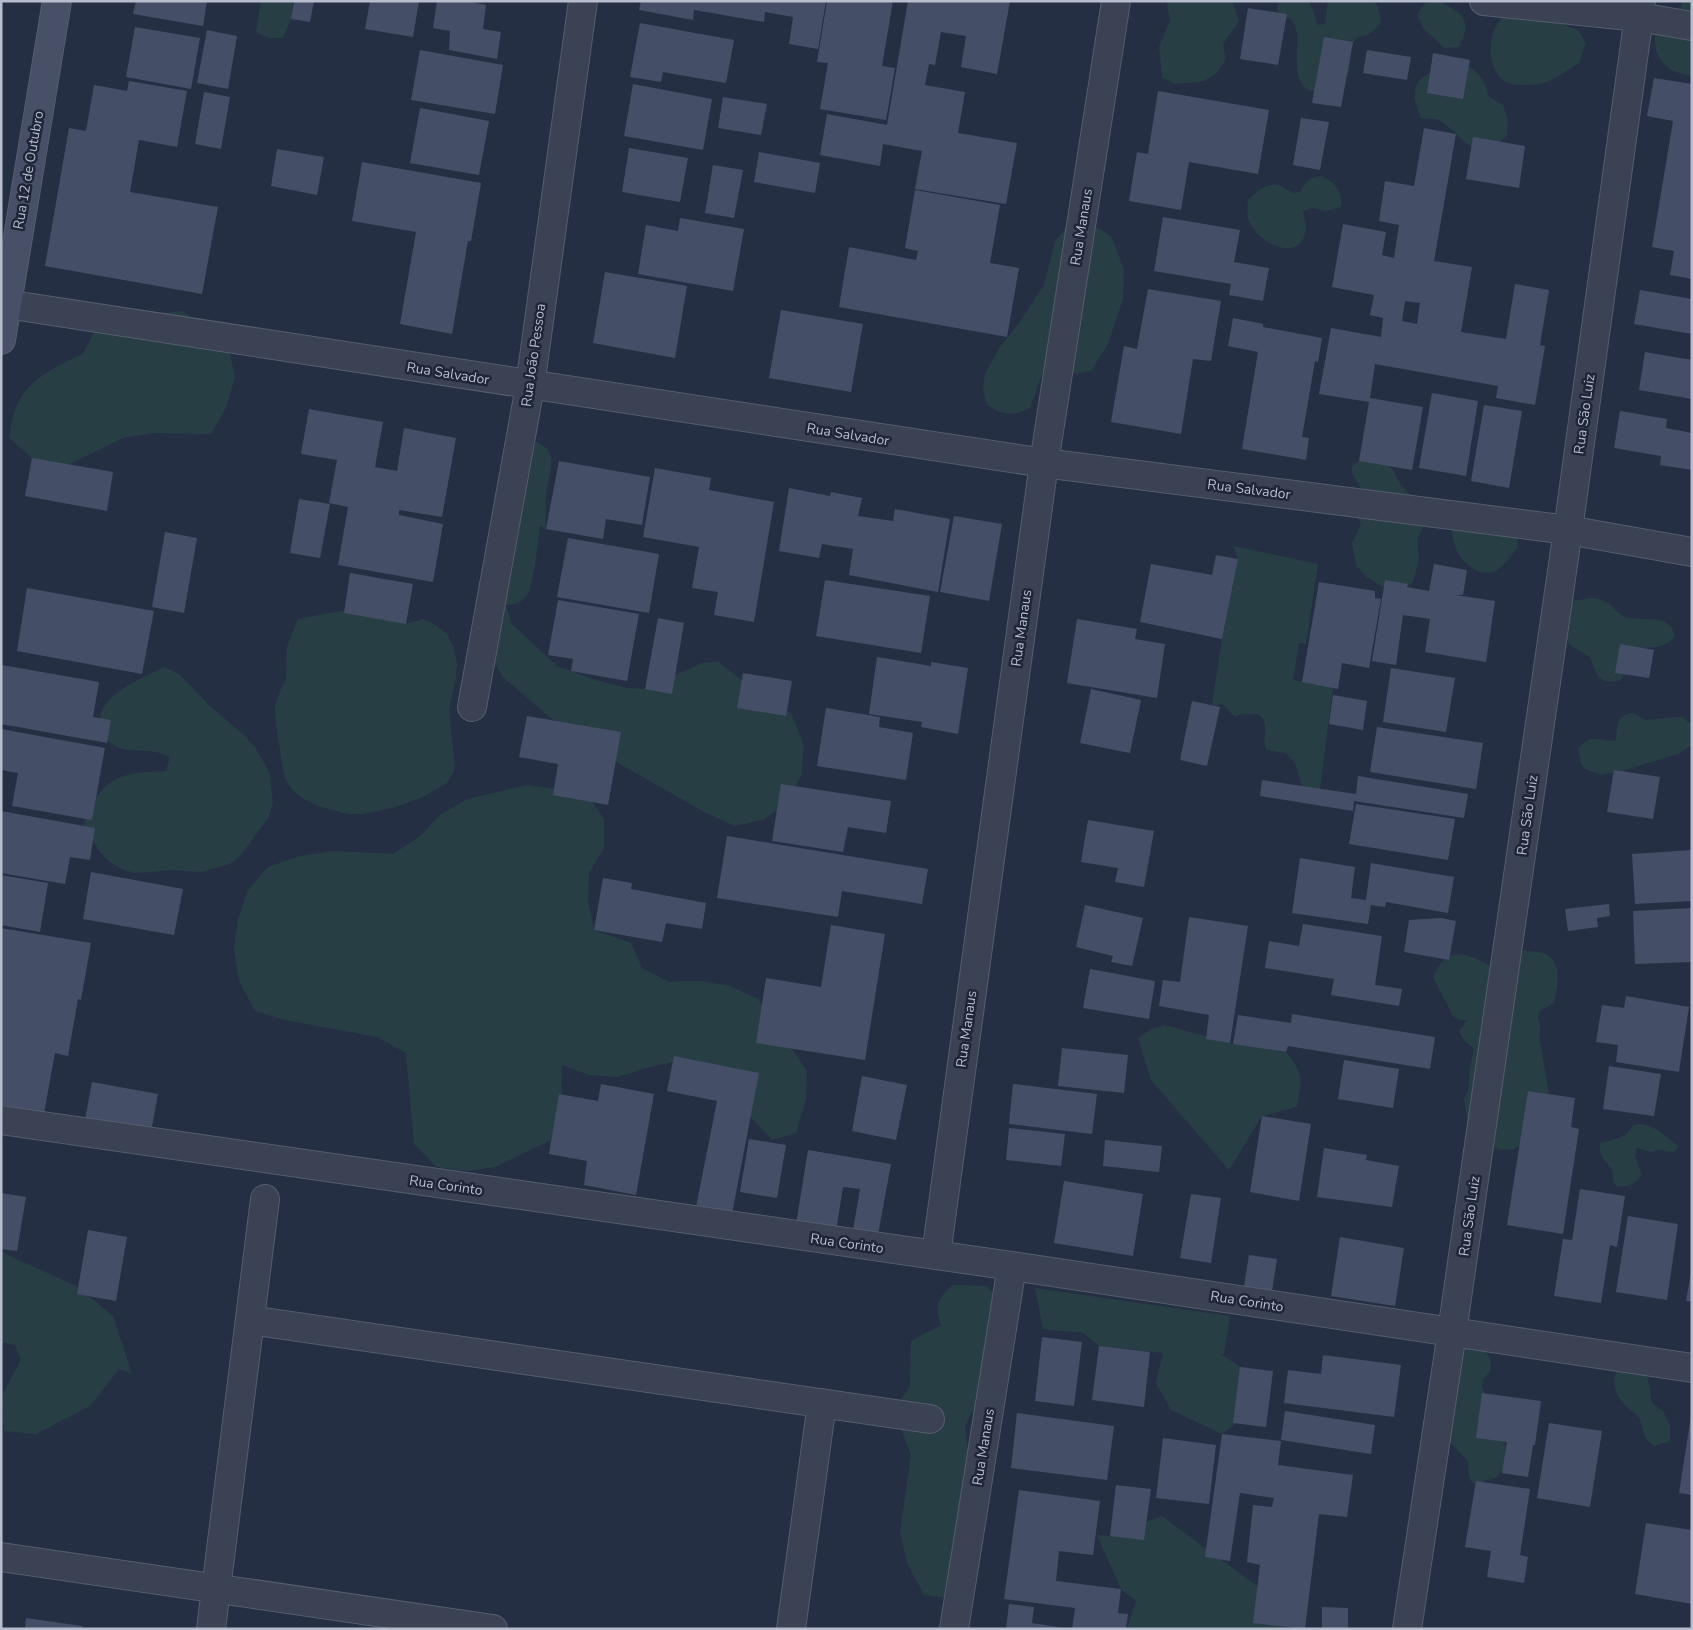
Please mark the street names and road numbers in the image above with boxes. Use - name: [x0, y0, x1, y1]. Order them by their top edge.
- street label: Rua 12 de Outubro: [9, 109, 48, 231]
- street label: Rua Manaus: [1066, 187, 1097, 267]
- street label: Rua João Pessoa: [517, 302, 550, 408]
- street label: Rua Salvador: [405, 358, 491, 389]
- street label: Rua São Luiz: [1569, 372, 1600, 455]
- street label: Rua Salvador: [805, 419, 891, 450]
- street label: Rua Salvador: [1206, 475, 1292, 504]
- street label: Rua Manaus: [1007, 588, 1036, 668]
- street label: Rua São Luiz: [1512, 773, 1543, 856]
- street label: Rua Manaus: [952, 989, 981, 1069]
- street label: Rua Corinto: [408, 1171, 484, 1200]
- street label: Rua São Luiz: [1454, 1174, 1485, 1257]
- street label: Rua Corinto: [809, 1229, 885, 1258]
- street label: Rua Corinto: [1209, 1286, 1285, 1317]
- street label: Rua Manaus: [968, 1407, 999, 1487]

